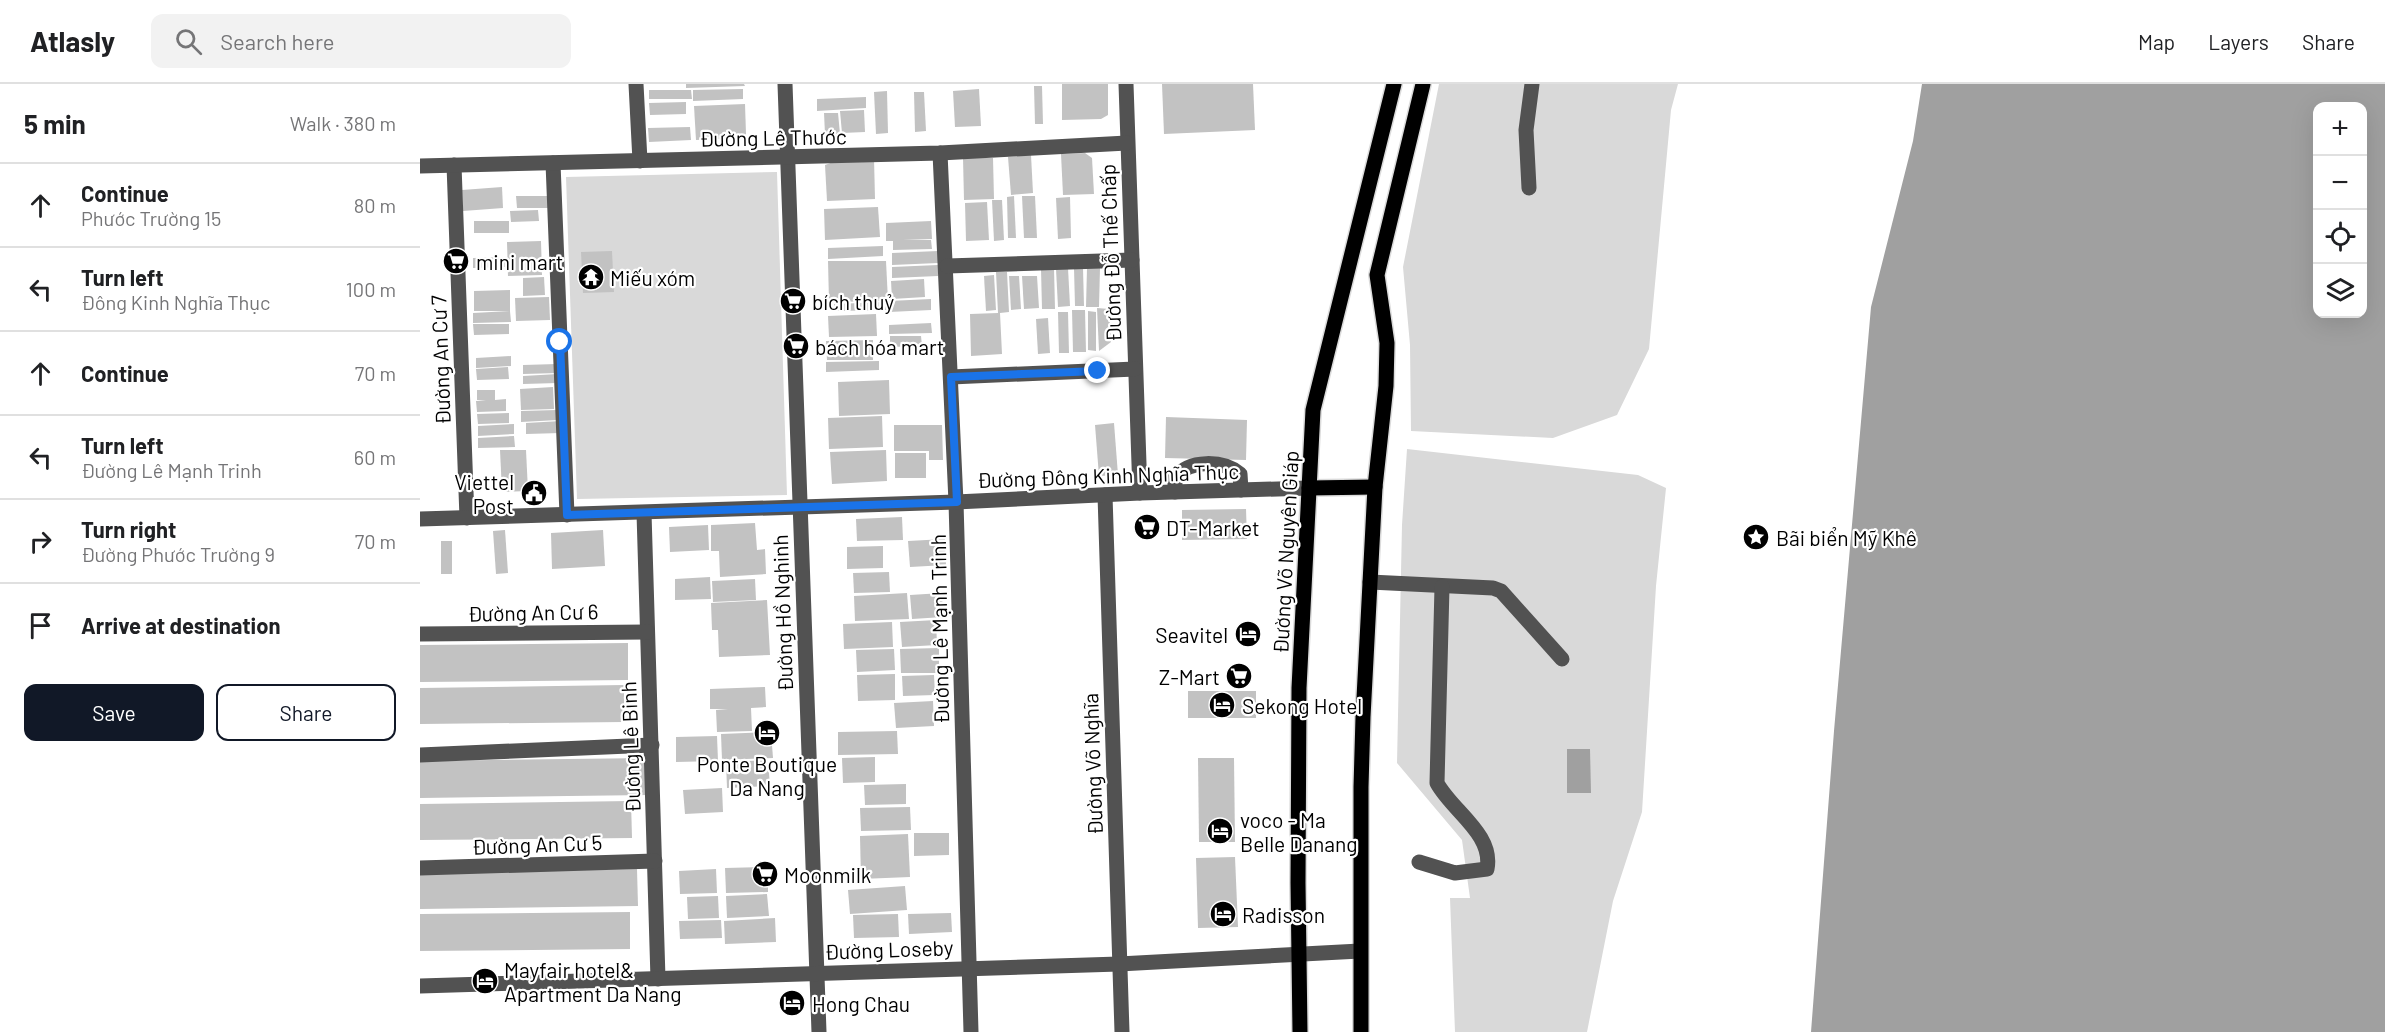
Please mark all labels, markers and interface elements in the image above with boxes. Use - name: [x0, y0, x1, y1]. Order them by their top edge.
- search box: [151, 14, 571, 68]
- text: Atlasly: [30, 24, 115, 58]
- icon: search: [172, 25, 205, 58]
- text: Search here: [220, 28, 335, 54]
- text: Map: [2138, 29, 2175, 54]
- text: Layers: [2208, 29, 2269, 54]
- text: Share: [2302, 29, 2355, 54]
- map controls: [2313, 102, 2367, 318]
- button: +: [2313, 102, 2367, 156]
- text: 5 min: [24, 108, 86, 139]
- text: Walk · 380 m: [290, 111, 396, 135]
- street label: Đường Lê Thước: [699, 123, 847, 151]
- button: −: [2313, 156, 2367, 210]
- street label: Đường Đỗ Thế Chấp: [1094, 164, 1126, 342]
- text: Continue: [81, 180, 169, 206]
- icon: ahead: [24, 189, 57, 222]
- text: 80 m: [354, 193, 396, 217]
- text: Phước Trường 15: [81, 206, 221, 230]
- button: locate: [2313, 210, 2367, 264]
- supermarket icon: mini mart: [441, 246, 471, 276]
- place label: mini mart: [476, 249, 563, 274]
- temple icon: Miếu xóm: [576, 262, 606, 292]
- text: Turn left: [81, 264, 164, 290]
- button: layers: [2313, 264, 2367, 318]
- place label: Miếu xóm: [610, 265, 695, 290]
- icon: left: [24, 273, 57, 306]
- text: 100 m: [346, 277, 396, 301]
- supermarket icon: bích thuỷ: [778, 286, 808, 316]
- place label: bích thuỷ: [812, 289, 895, 314]
- text: Đông Kinh Nghĩa Thục: [81, 290, 271, 314]
- street label: Đường An Cư 7: [425, 295, 455, 425]
- route start: [546, 328, 572, 354]
- supermarket icon: bách hóa mart: [781, 331, 811, 361]
- place label: bách hóa mart: [815, 334, 945, 359]
- icon: ahead: [24, 357, 57, 390]
- route end: [1084, 357, 1110, 383]
- text: Continue: [81, 360, 169, 386]
- text: 70 m: [355, 361, 396, 385]
- text: Turn left: [81, 432, 164, 458]
- icon: left: [24, 441, 57, 474]
- text: 60 m: [354, 445, 396, 469]
- street label: Đường Võ Nguyên Giáp: [1267, 450, 1303, 654]
- text: Đường Lê Mạnh Trinh: [81, 458, 262, 482]
- street label: Đường Đông Kinh Nghĩa Thục: [976, 458, 1240, 492]
- place label: Viettel Post: [454, 469, 514, 518]
- public building icon: Viettel Post: [519, 478, 549, 508]
- supermarket icon: DT-Market: [1132, 512, 1162, 542]
- place label: DT-Market: [1166, 515, 1260, 540]
- text: Turn right: [81, 516, 176, 542]
- place icon: Bãi biển Mỹ Khê: [1741, 522, 1771, 552]
- icon: right: [24, 525, 57, 558]
- place label: Bãi biển Mỹ Khê: [1776, 525, 1917, 550]
- text: 70 m: [355, 529, 396, 553]
- street label: Đường Hồ Nghinh: [767, 534, 797, 692]
- street label: Đường Lê Mạnh Trinh: [925, 534, 953, 724]
- text: Đường Phước Trường 9: [81, 542, 275, 566]
- street label: Đường An Cư 6: [467, 598, 599, 626]
- icon: arrive: [24, 609, 57, 642]
- text: Arrive at destination: [81, 612, 280, 638]
- hotel icon: Seavitel: [1233, 619, 1263, 649]
- place label: Seavitel: [1155, 622, 1228, 647]
- supermarket icon: Z-Mart: [1224, 661, 1254, 691]
- place label: Z-Mart: [1159, 664, 1220, 689]
- street label: Đường Lê Binh: [615, 681, 645, 813]
- button: Save: [24, 684, 204, 741]
- button: Share: [216, 684, 396, 741]
- hotel icon: Sekong Hotel: [1207, 690, 1237, 720]
- street label: Đường Võ Nghĩa: [1077, 693, 1107, 835]
- place label: Sekong Hotel: [1242, 693, 1362, 718]
- hotel icon: Ponte Boutique Da Nang: [752, 718, 782, 748]
- place label: Ponte Boutique Da Nang: [697, 751, 837, 800]
- place label: voco - Ma Belle Danang: [1240, 807, 1358, 856]
- hotel icon: voco - Ma Belle Danang: [1205, 816, 1235, 846]
- street label: Đường An Cư 5: [471, 829, 603, 859]
- supermarket icon: Moonmilk: [750, 859, 780, 889]
- place label: Moonmilk: [784, 862, 871, 887]
- hotel icon: Radisson: [1208, 899, 1238, 929]
- place label: Radisson: [1242, 902, 1325, 927]
- street label: Đường Loseby: [824, 934, 954, 964]
- place label: Mayfair hotel& Apartment Da Nang: [504, 957, 682, 1006]
- hotel icon: Mayfair hotel& Apartment Da Nang: [470, 966, 500, 996]
- hotel icon: Hong Chau: [777, 988, 807, 1018]
- place label: Hong Chau: [812, 991, 910, 1016]

